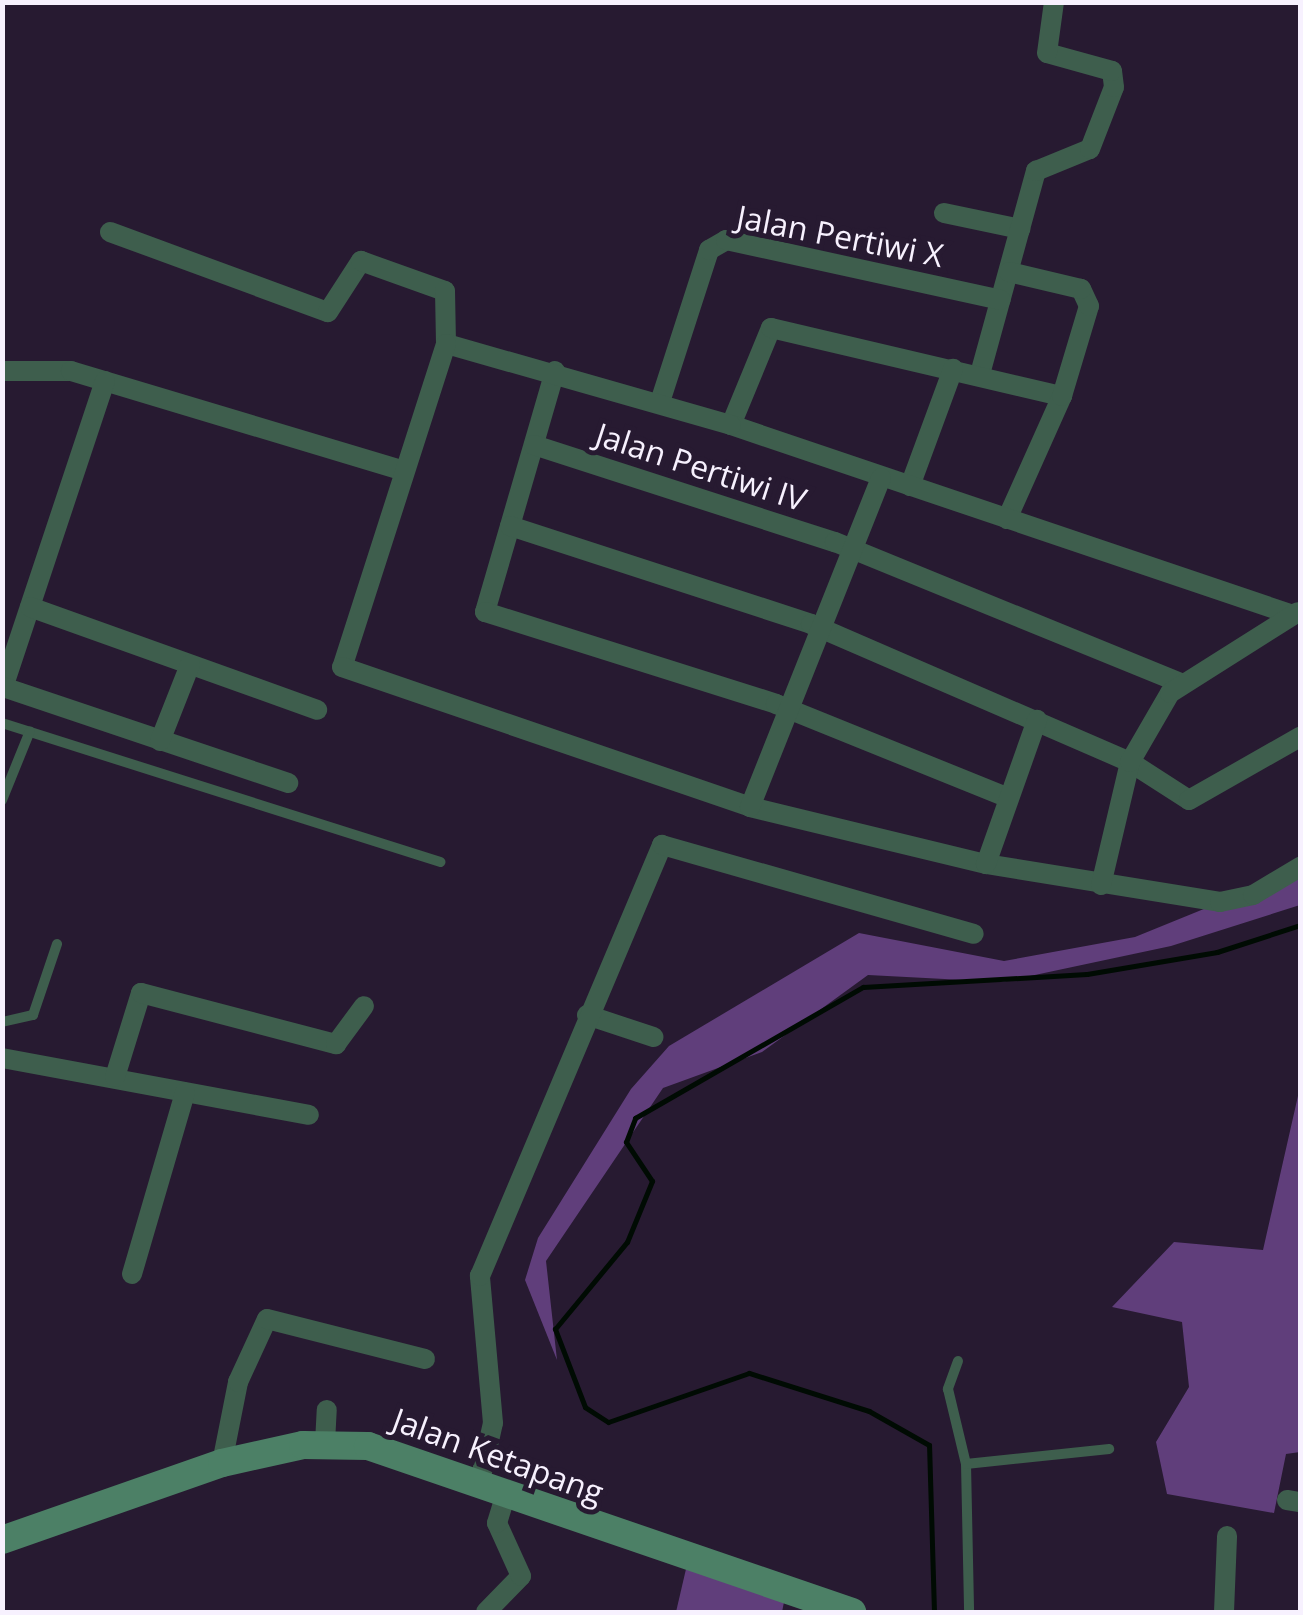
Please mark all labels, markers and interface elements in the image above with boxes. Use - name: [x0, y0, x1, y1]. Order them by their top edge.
- street label: Jalan Pertiwi X: [733, 197, 947, 275]
- street label: Jalan Pertiwi IV: [591, 415, 811, 519]
- street label: Jalan Ketapang: [387, 1400, 609, 1512]

